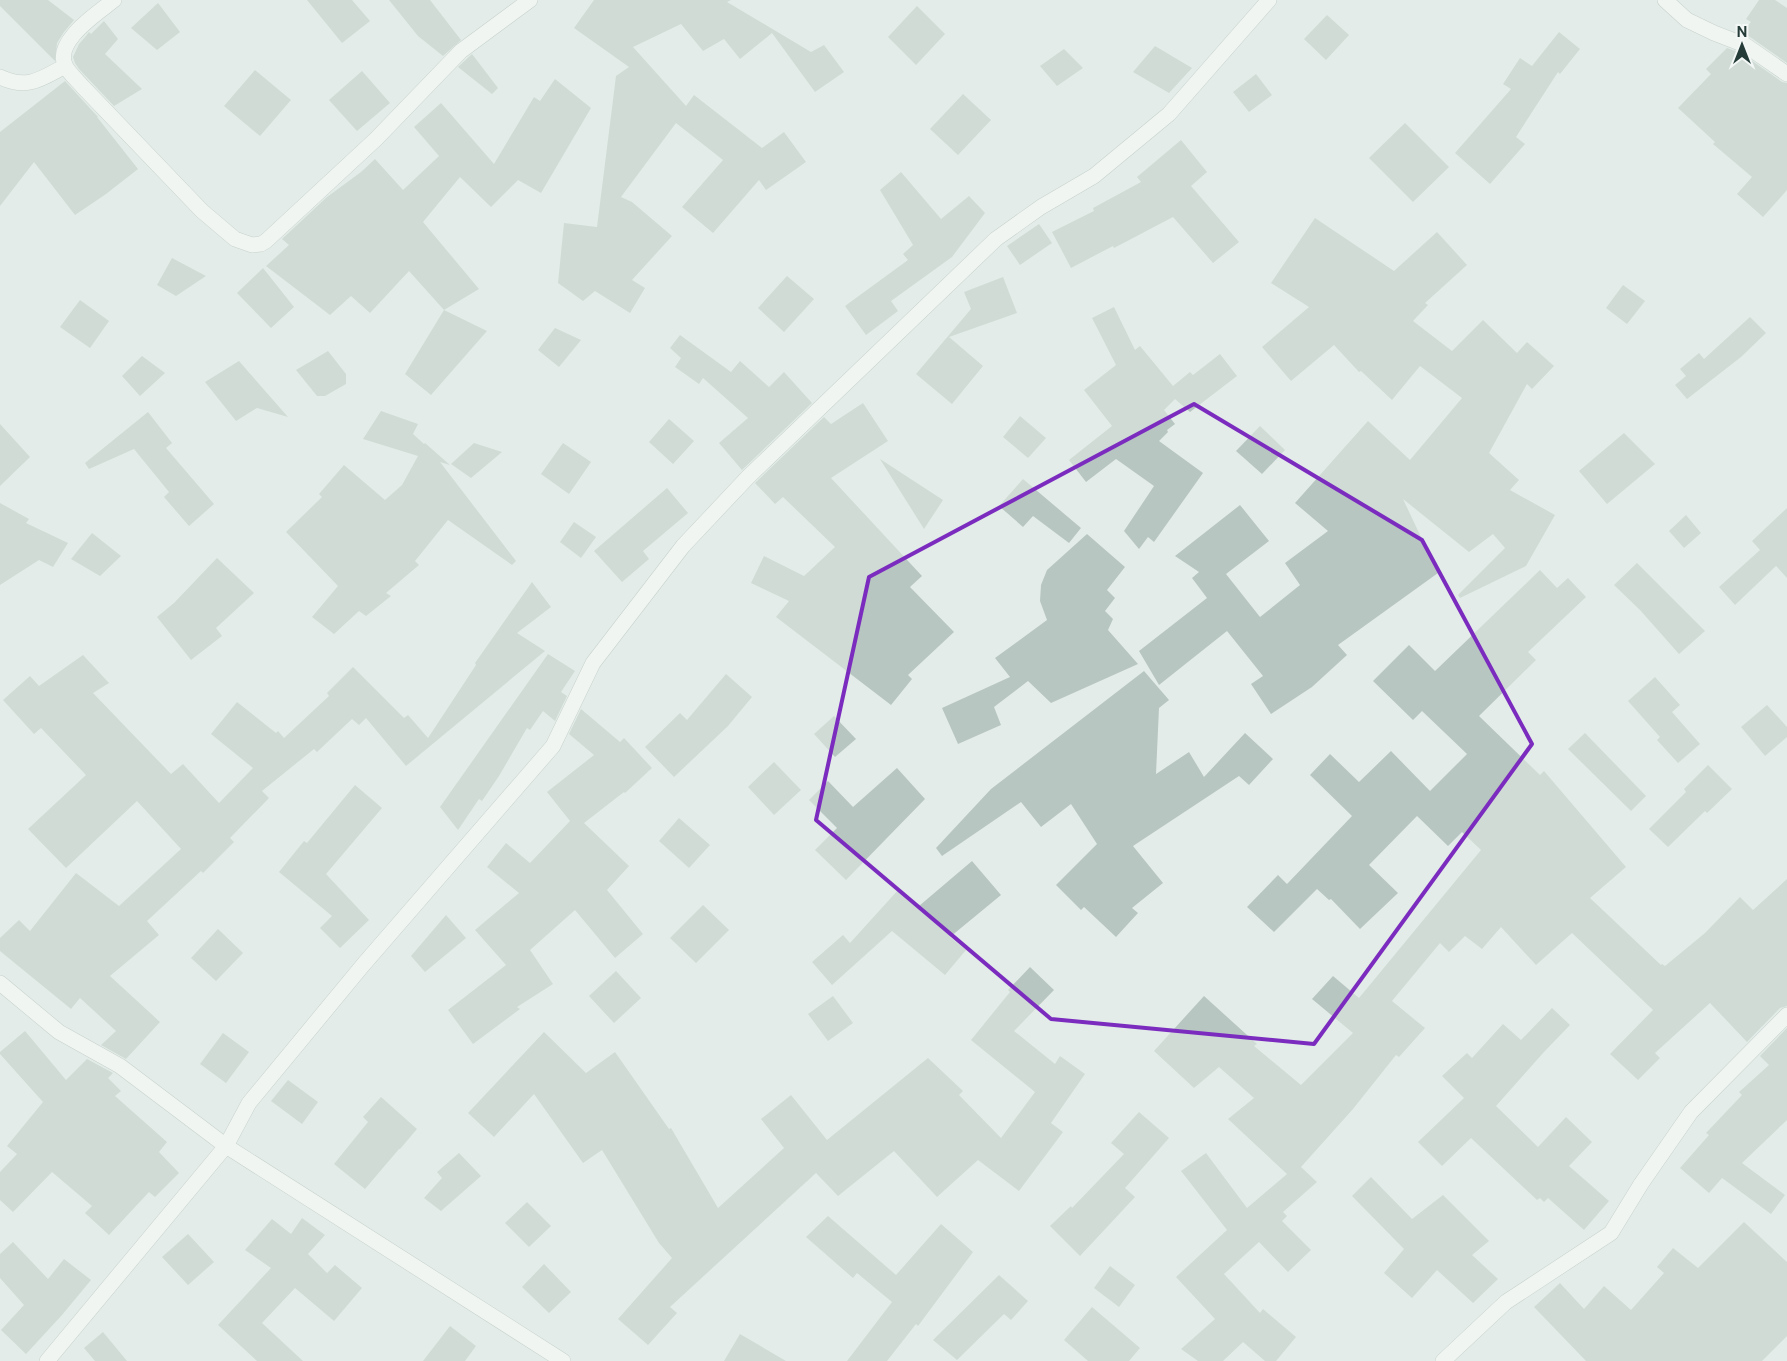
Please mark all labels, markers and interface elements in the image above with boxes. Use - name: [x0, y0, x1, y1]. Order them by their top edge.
- north arrow: [1717, 20, 1767, 70]
- text: N: [1737, 24, 1747, 40]

